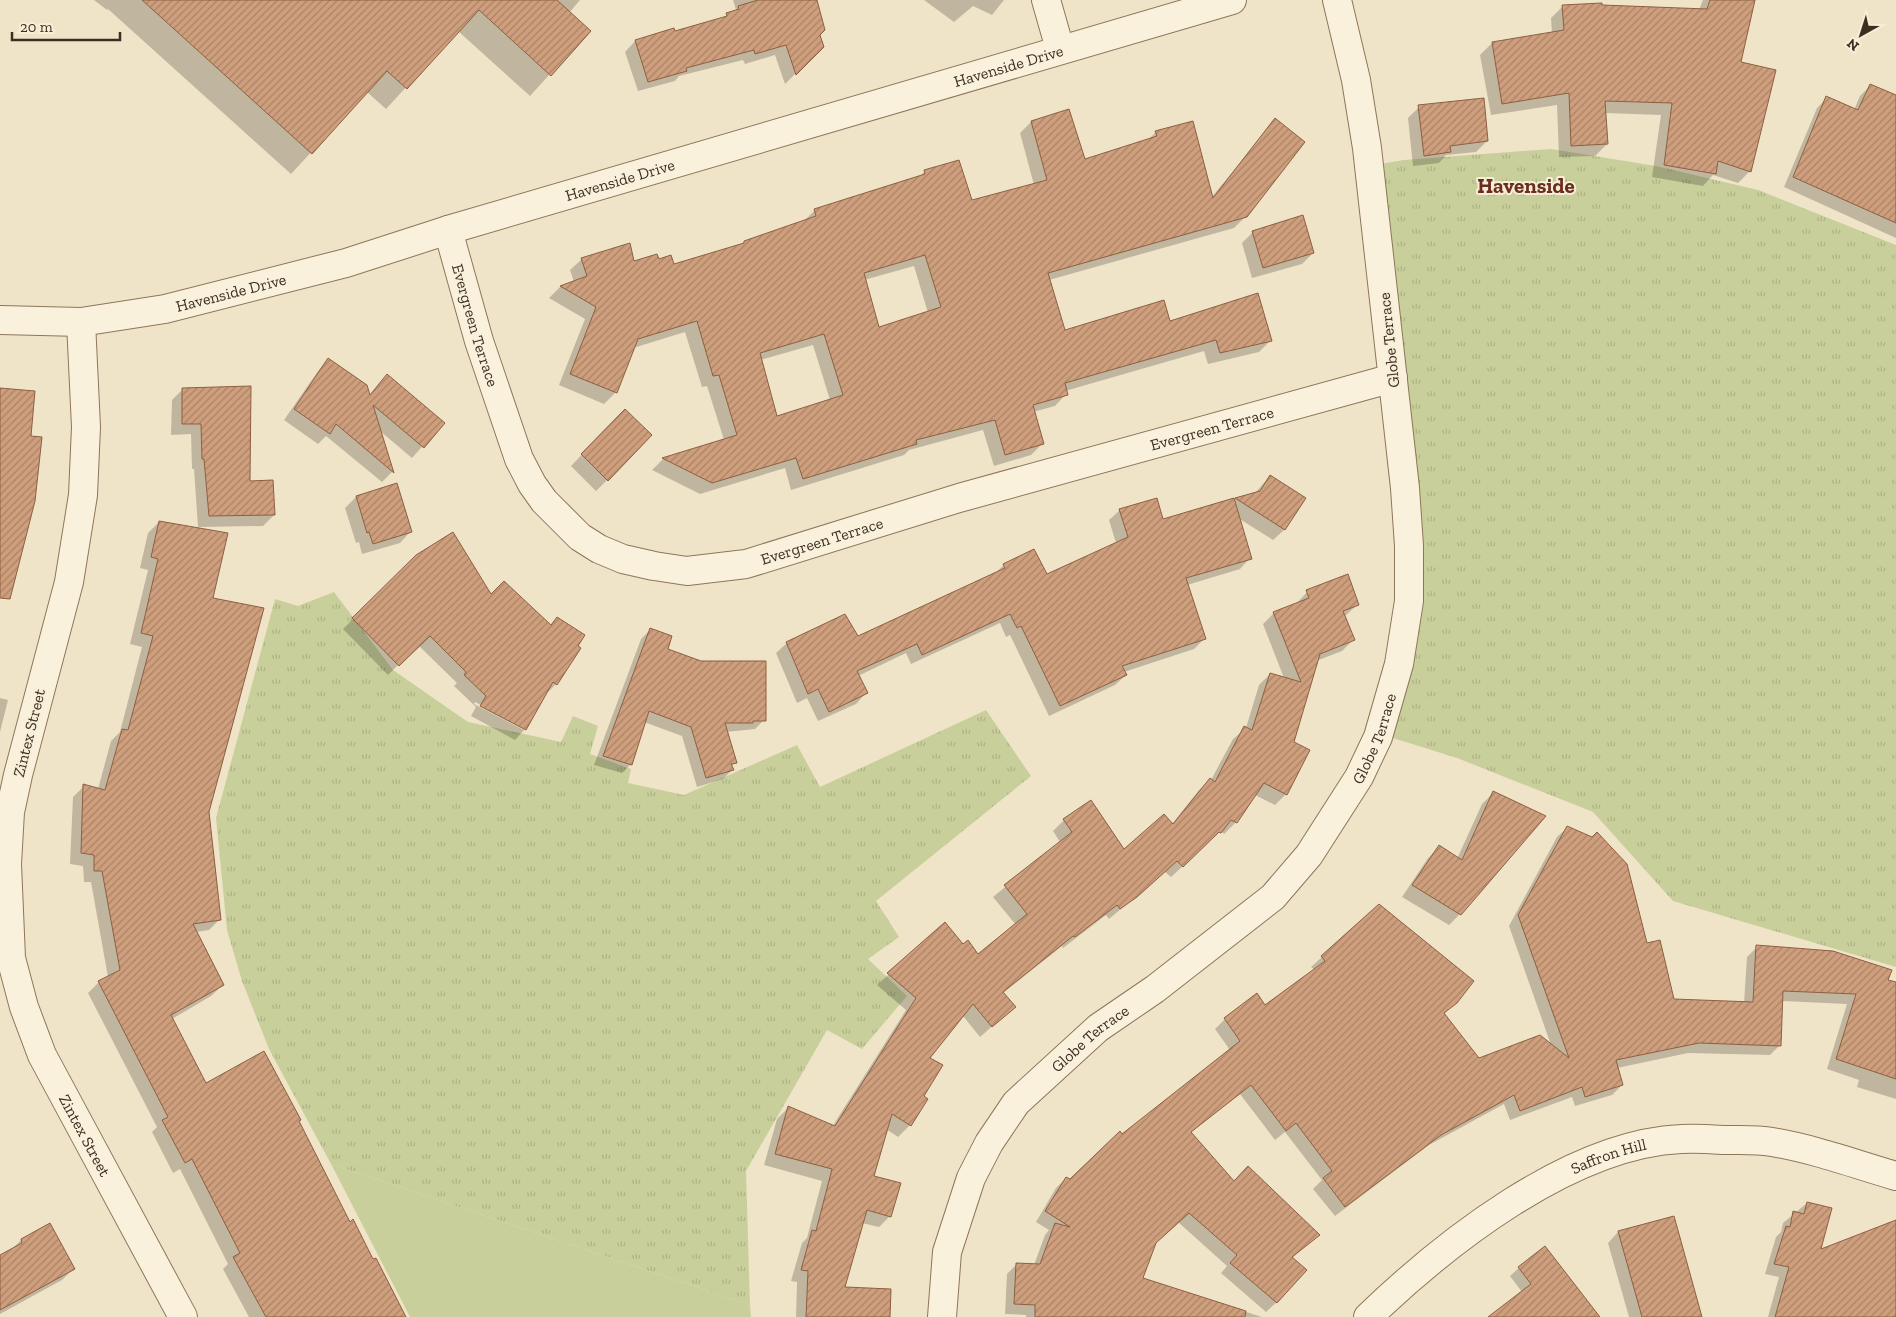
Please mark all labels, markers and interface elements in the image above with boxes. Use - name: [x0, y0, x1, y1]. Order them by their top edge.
- scale bar: [12, 10, 120, 42]
- north arrow: [1836, 10, 1886, 60]
- text: 20 m: [20, 18, 53, 36]
- text: N: [1843, 35, 1863, 55]
- street label: Havenside Drive: [951, 41, 1065, 91]
- street label: Havenside Drive: [563, 155, 677, 205]
- district label: Havenside: [1477, 173, 1575, 198]
- street label: Evergreen Terrace: [448, 262, 503, 389]
- street label: Havenside Drive: [174, 269, 288, 315]
- street label: Globe Terrace: [1375, 292, 1403, 388]
- street label: Evergreen Terrace: [1148, 402, 1276, 454]
- street label: Evergreen Terrace: [758, 513, 885, 568]
- street label: Zintex Street: [9, 687, 49, 779]
- street label: Globe Terrace: [1348, 691, 1400, 787]
- street label: Globe Terrace: [1047, 1000, 1132, 1076]
- street label: Zintex Street: [55, 1091, 115, 1180]
- street label: Saffron Hill: [1567, 1134, 1648, 1178]

